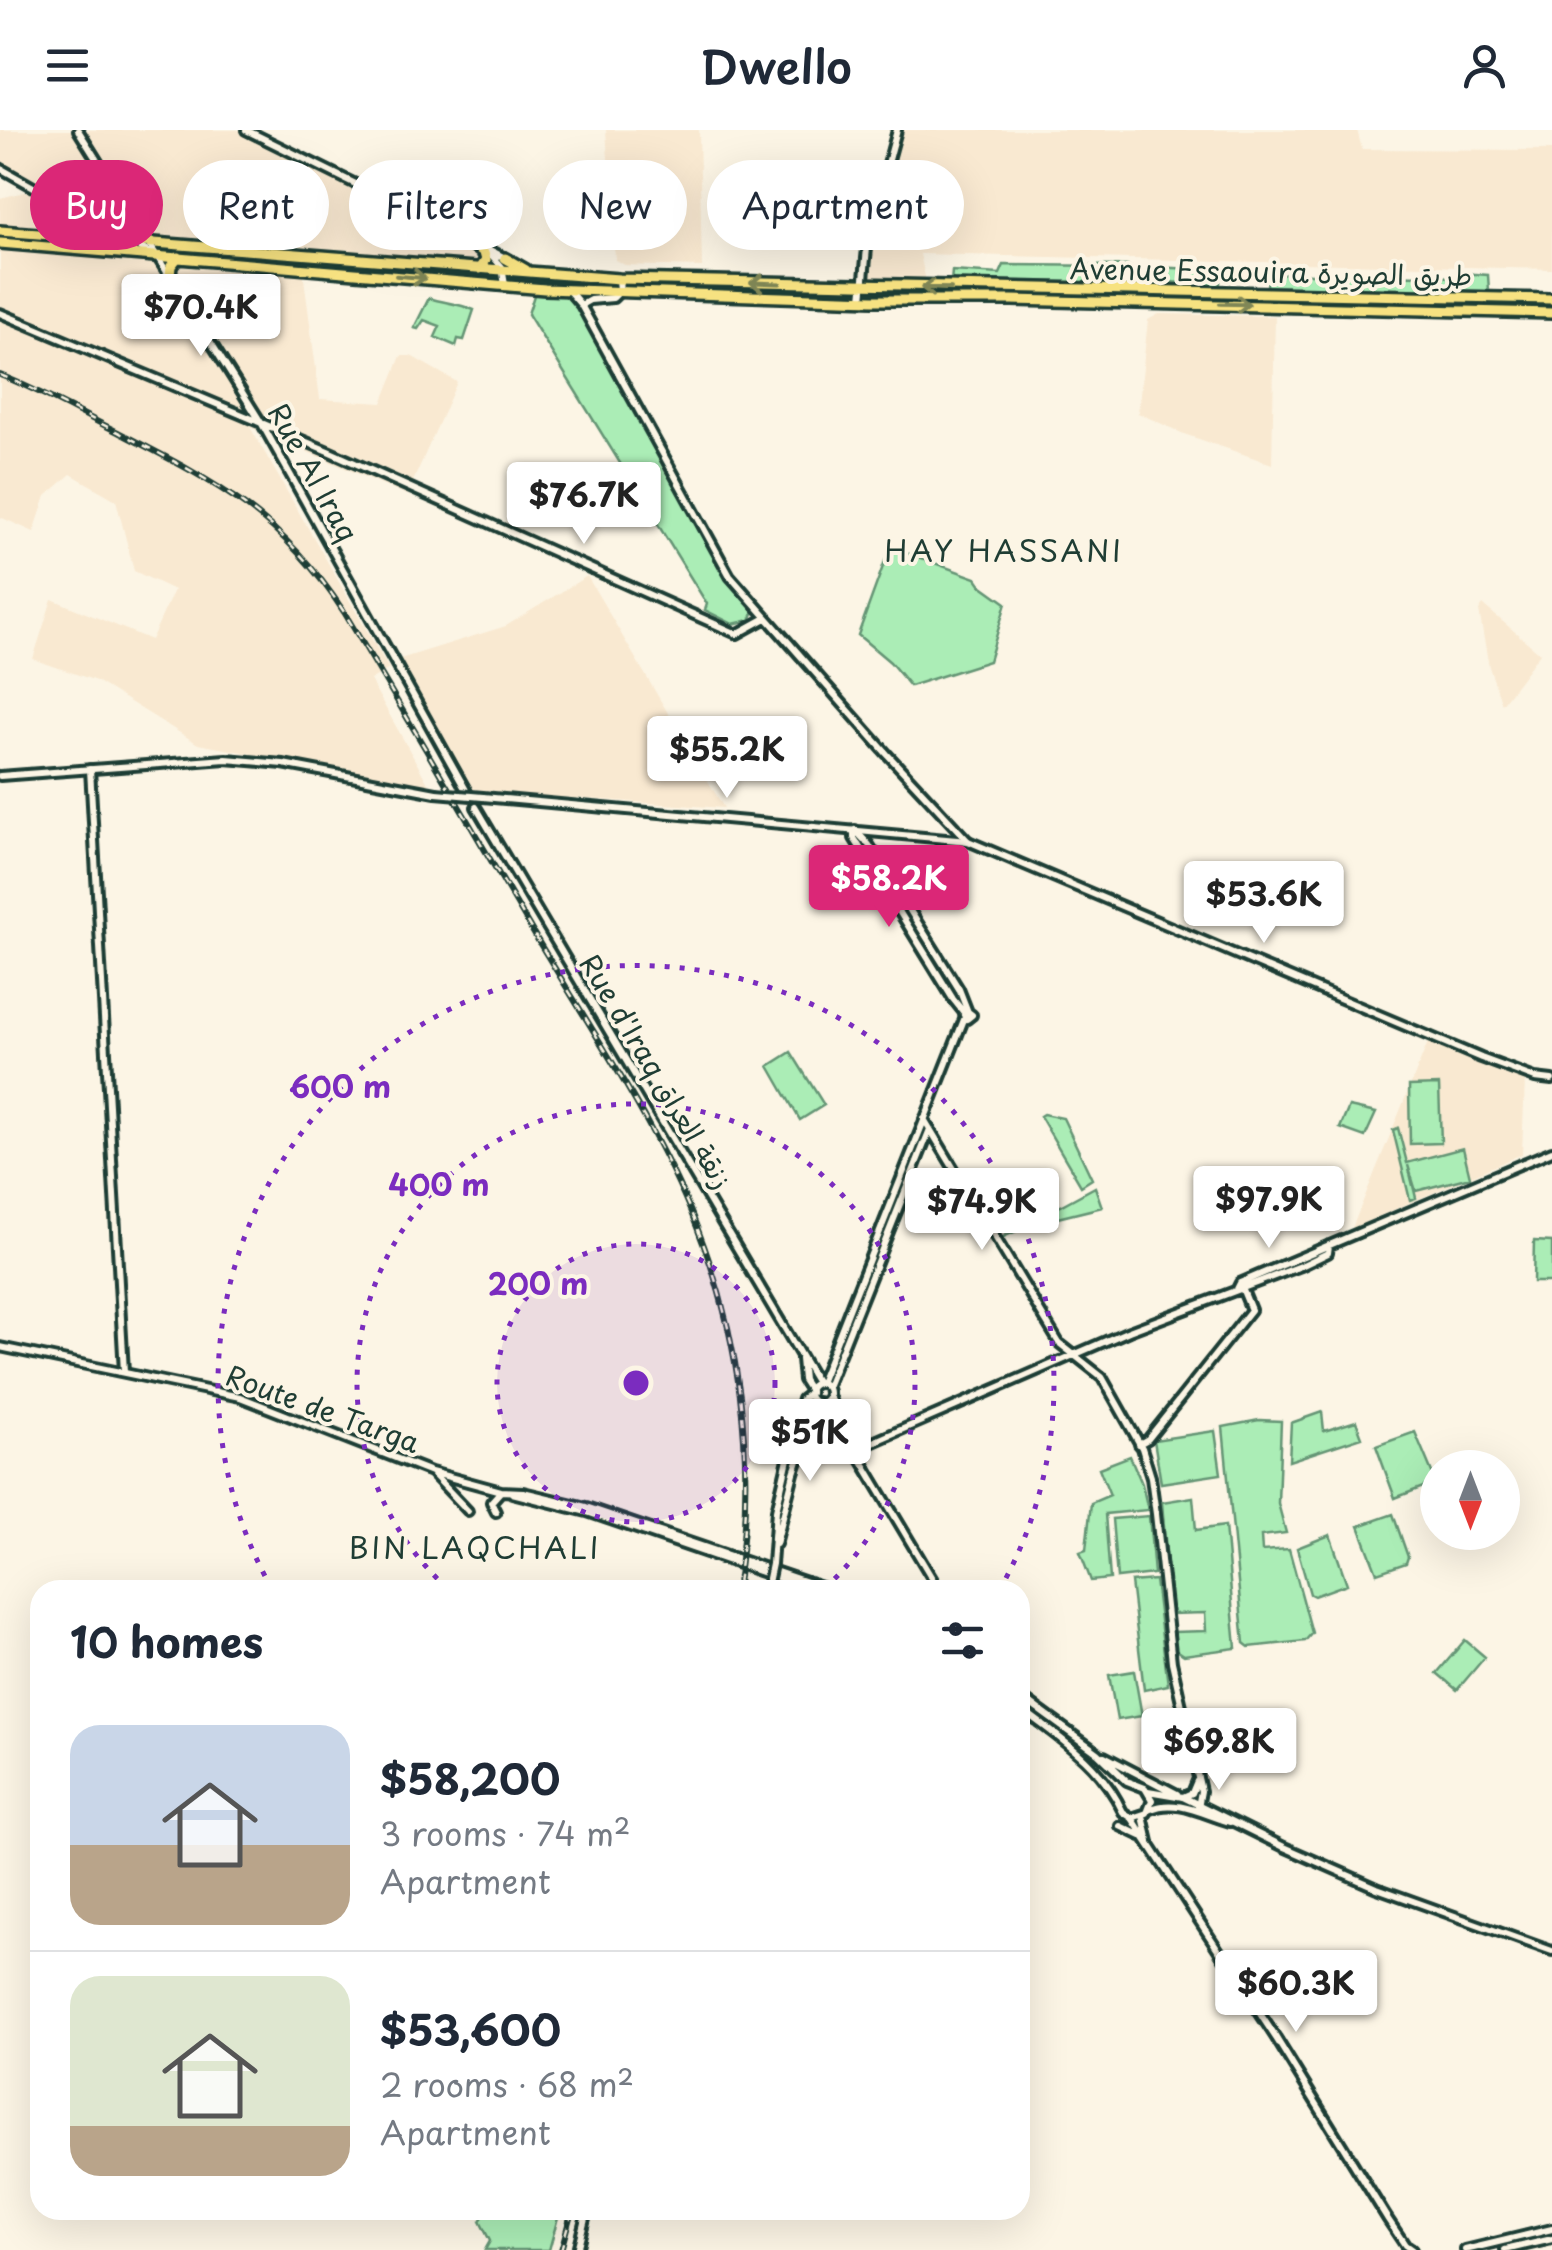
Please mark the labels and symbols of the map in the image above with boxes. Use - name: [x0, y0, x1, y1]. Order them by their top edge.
- street label: Avenue Essaouira طريق الصويرة: [1069, 246, 1473, 296]
- one-way arrow: [394, 267, 427, 286]
- pin: $70.4K: [120, 274, 282, 359]
- one-way arrow: [750, 274, 782, 293]
- one-way arrow: [920, 278, 952, 297]
- one-way arrow: [1219, 295, 1251, 314]
- street label: Rue Al Iraq: [258, 395, 370, 549]
- pin: $76.7K: [503, 462, 665, 547]
- district label: HAY HASSANI: [884, 527, 1124, 572]
- pin: $55.2K: [646, 716, 808, 801]
- pin: $58.2K: [808, 845, 970, 930]
- pin: $53.6K: [1183, 861, 1345, 946]
- street label: Rue d'Iraq زنقة العراق: [570, 945, 744, 1197]
- text: 600 m: [289, 1063, 391, 1108]
- text: 400 m: [388, 1161, 490, 1206]
- pin: $97.9K: [1188, 1166, 1350, 1251]
- pin: $74.9K: [901, 1168, 1063, 1253]
- text: 200 m: [488, 1260, 588, 1305]
- street label: Route de Targa: [220, 1353, 426, 1463]
- centre of rings: [618, 1365, 654, 1401]
- pin: $51K: [751, 1399, 869, 1484]
- north arrow: [1420, 1450, 1520, 1550]
- district label: BIN LAQCHALI: [349, 1524, 601, 1569]
- pin: $69.8K: [1138, 1708, 1300, 1793]
- pin: $60.3K: [1215, 1950, 1377, 2035]

